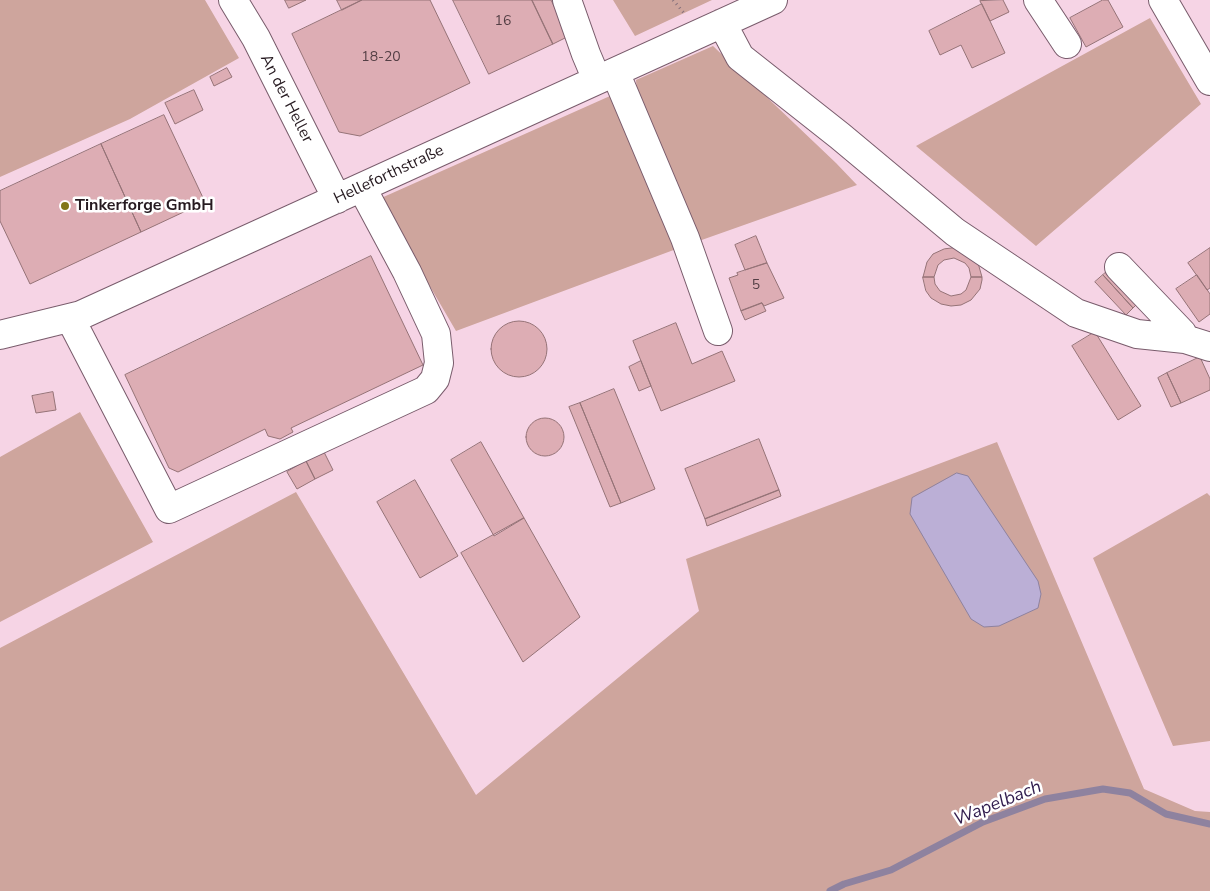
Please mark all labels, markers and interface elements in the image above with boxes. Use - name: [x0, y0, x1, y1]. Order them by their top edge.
- house number: 16: [495, 14, 511, 30]
- house number: 18-20: [361, 50, 401, 66]
- street label: An der Heller: [255, 51, 317, 147]
- street label: Helleforthstraße: [331, 141, 447, 209]
- place label: Tinkerforge GmbH: [75, 196, 214, 216]
- marker: Tinkerforge GmbH: [59, 200, 71, 212]
- house number: 5: [752, 278, 760, 294]
- water label: Wapelbach: [951, 777, 1045, 831]

